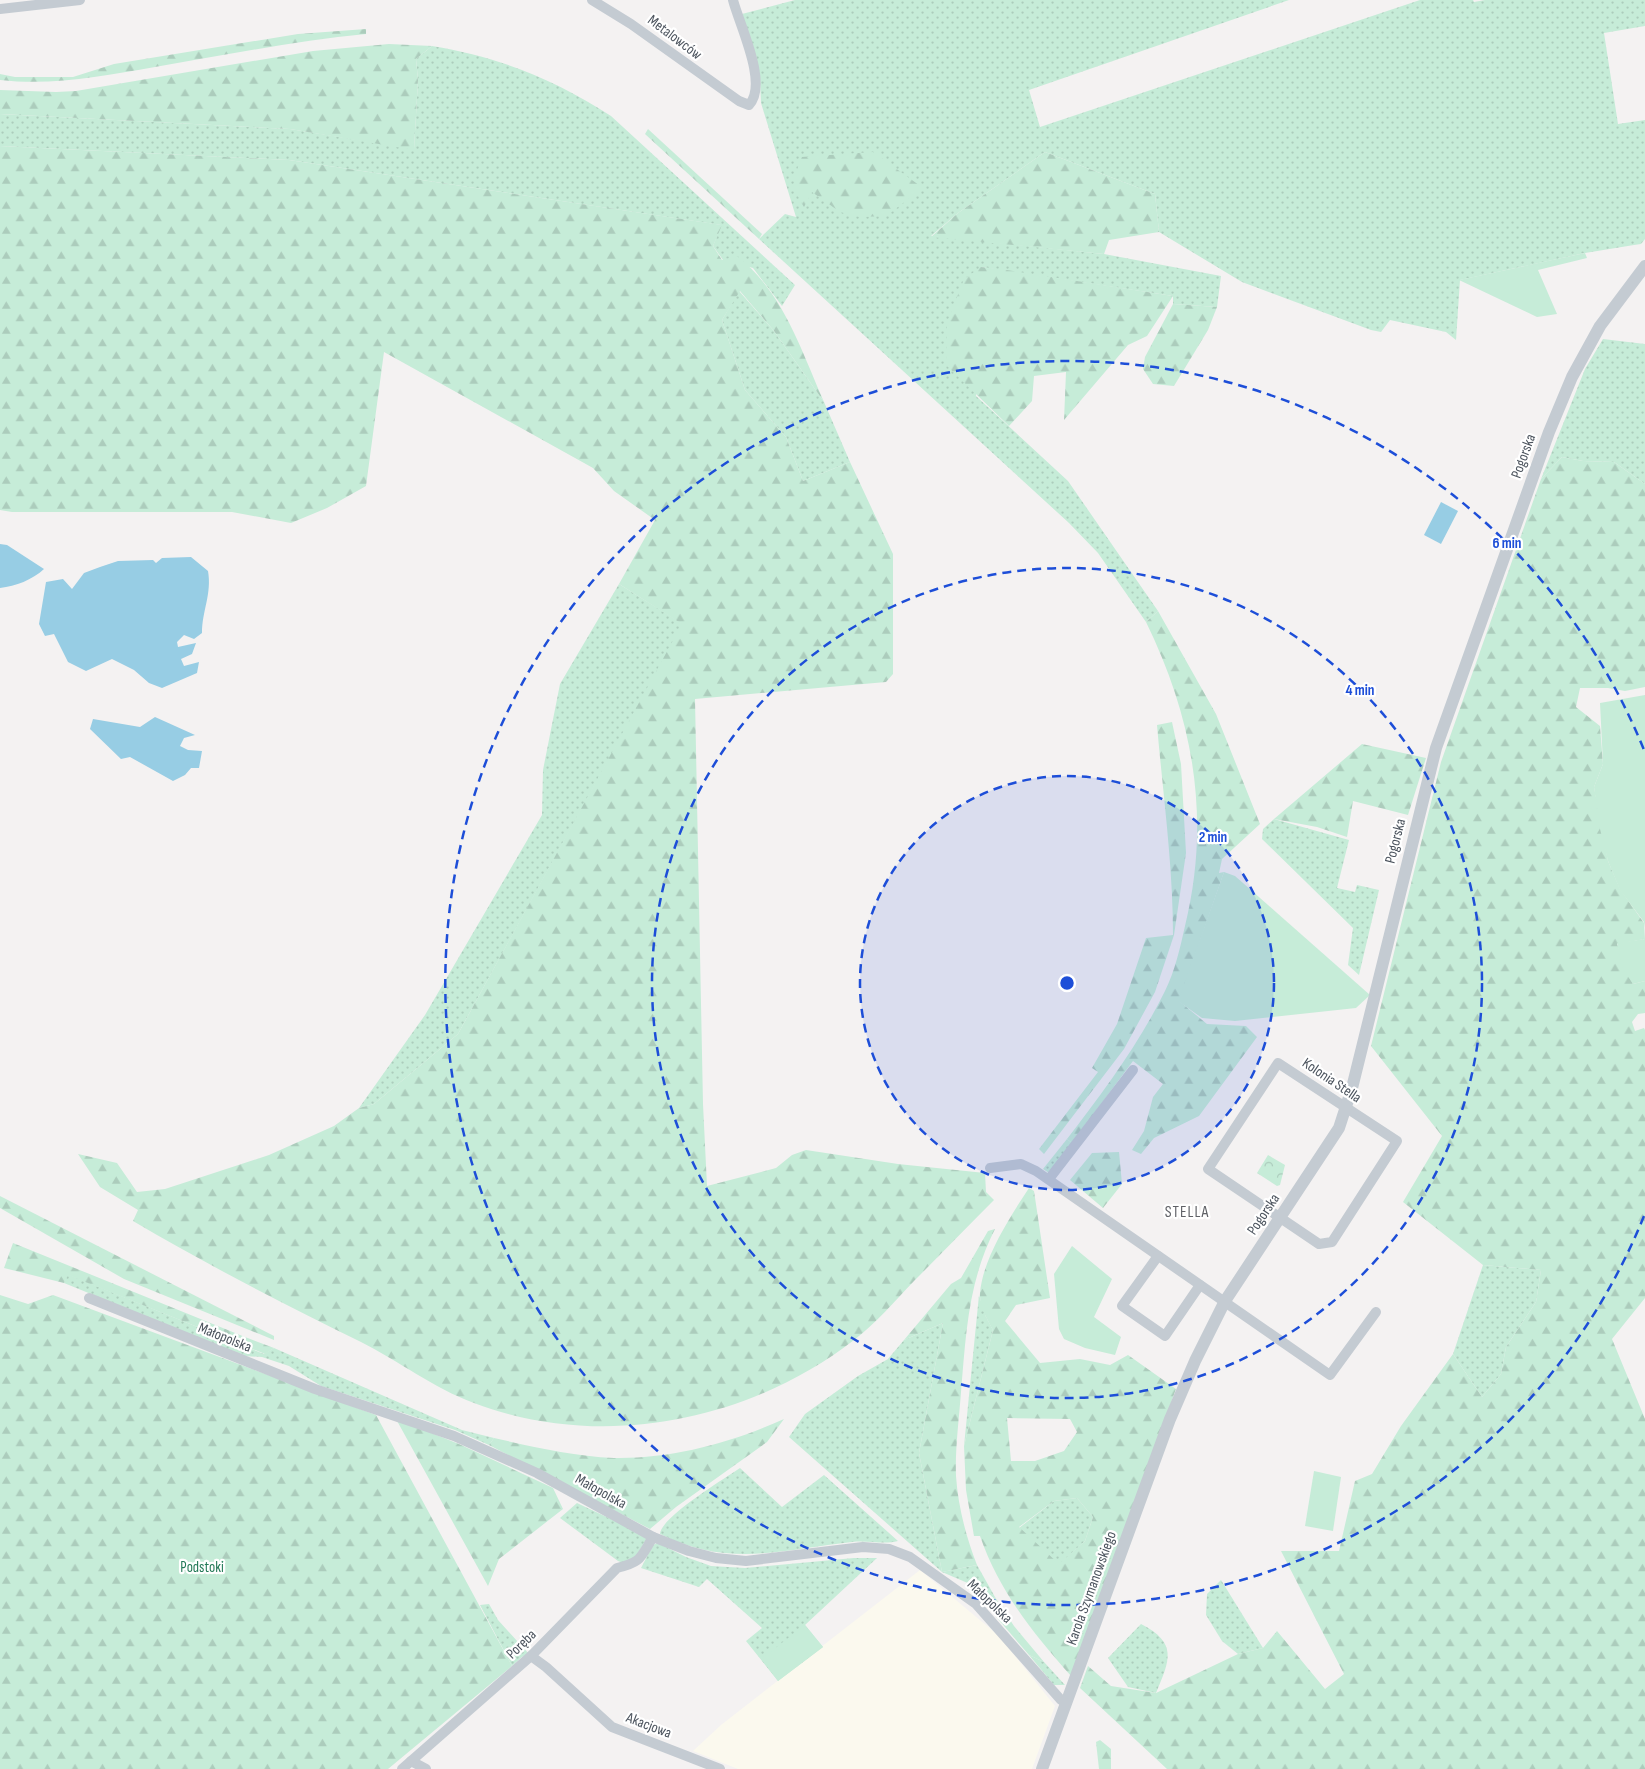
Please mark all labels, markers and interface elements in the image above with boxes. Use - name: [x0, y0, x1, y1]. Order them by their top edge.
- street label: Metalowców: [644, 11, 706, 64]
- street label: Pogorska: [1507, 431, 1540, 481]
- text: 6 min: [1492, 534, 1522, 553]
- text: 4 min: [1346, 681, 1374, 700]
- street label: Pogorska: [1381, 816, 1410, 866]
- text: 2 min: [1199, 828, 1227, 847]
- centre of rings: [1058, 974, 1076, 992]
- street label: Kolonia Stella: [1298, 1054, 1365, 1107]
- street label: Pogorska: [1243, 1190, 1284, 1239]
- district label: STELLA: [1165, 1203, 1209, 1222]
- street label: Małopolska: [195, 1318, 254, 1357]
- street label: Małopolska: [572, 1470, 630, 1513]
- street label: Karola Szymanowskiego: [1062, 1529, 1121, 1648]
- park label: Podstoki: [180, 1558, 224, 1577]
- street label: Małopolska: [963, 1575, 1016, 1628]
- street label: Poręba: [502, 1625, 541, 1663]
- street label: Akacjowa: [623, 1708, 674, 1743]

